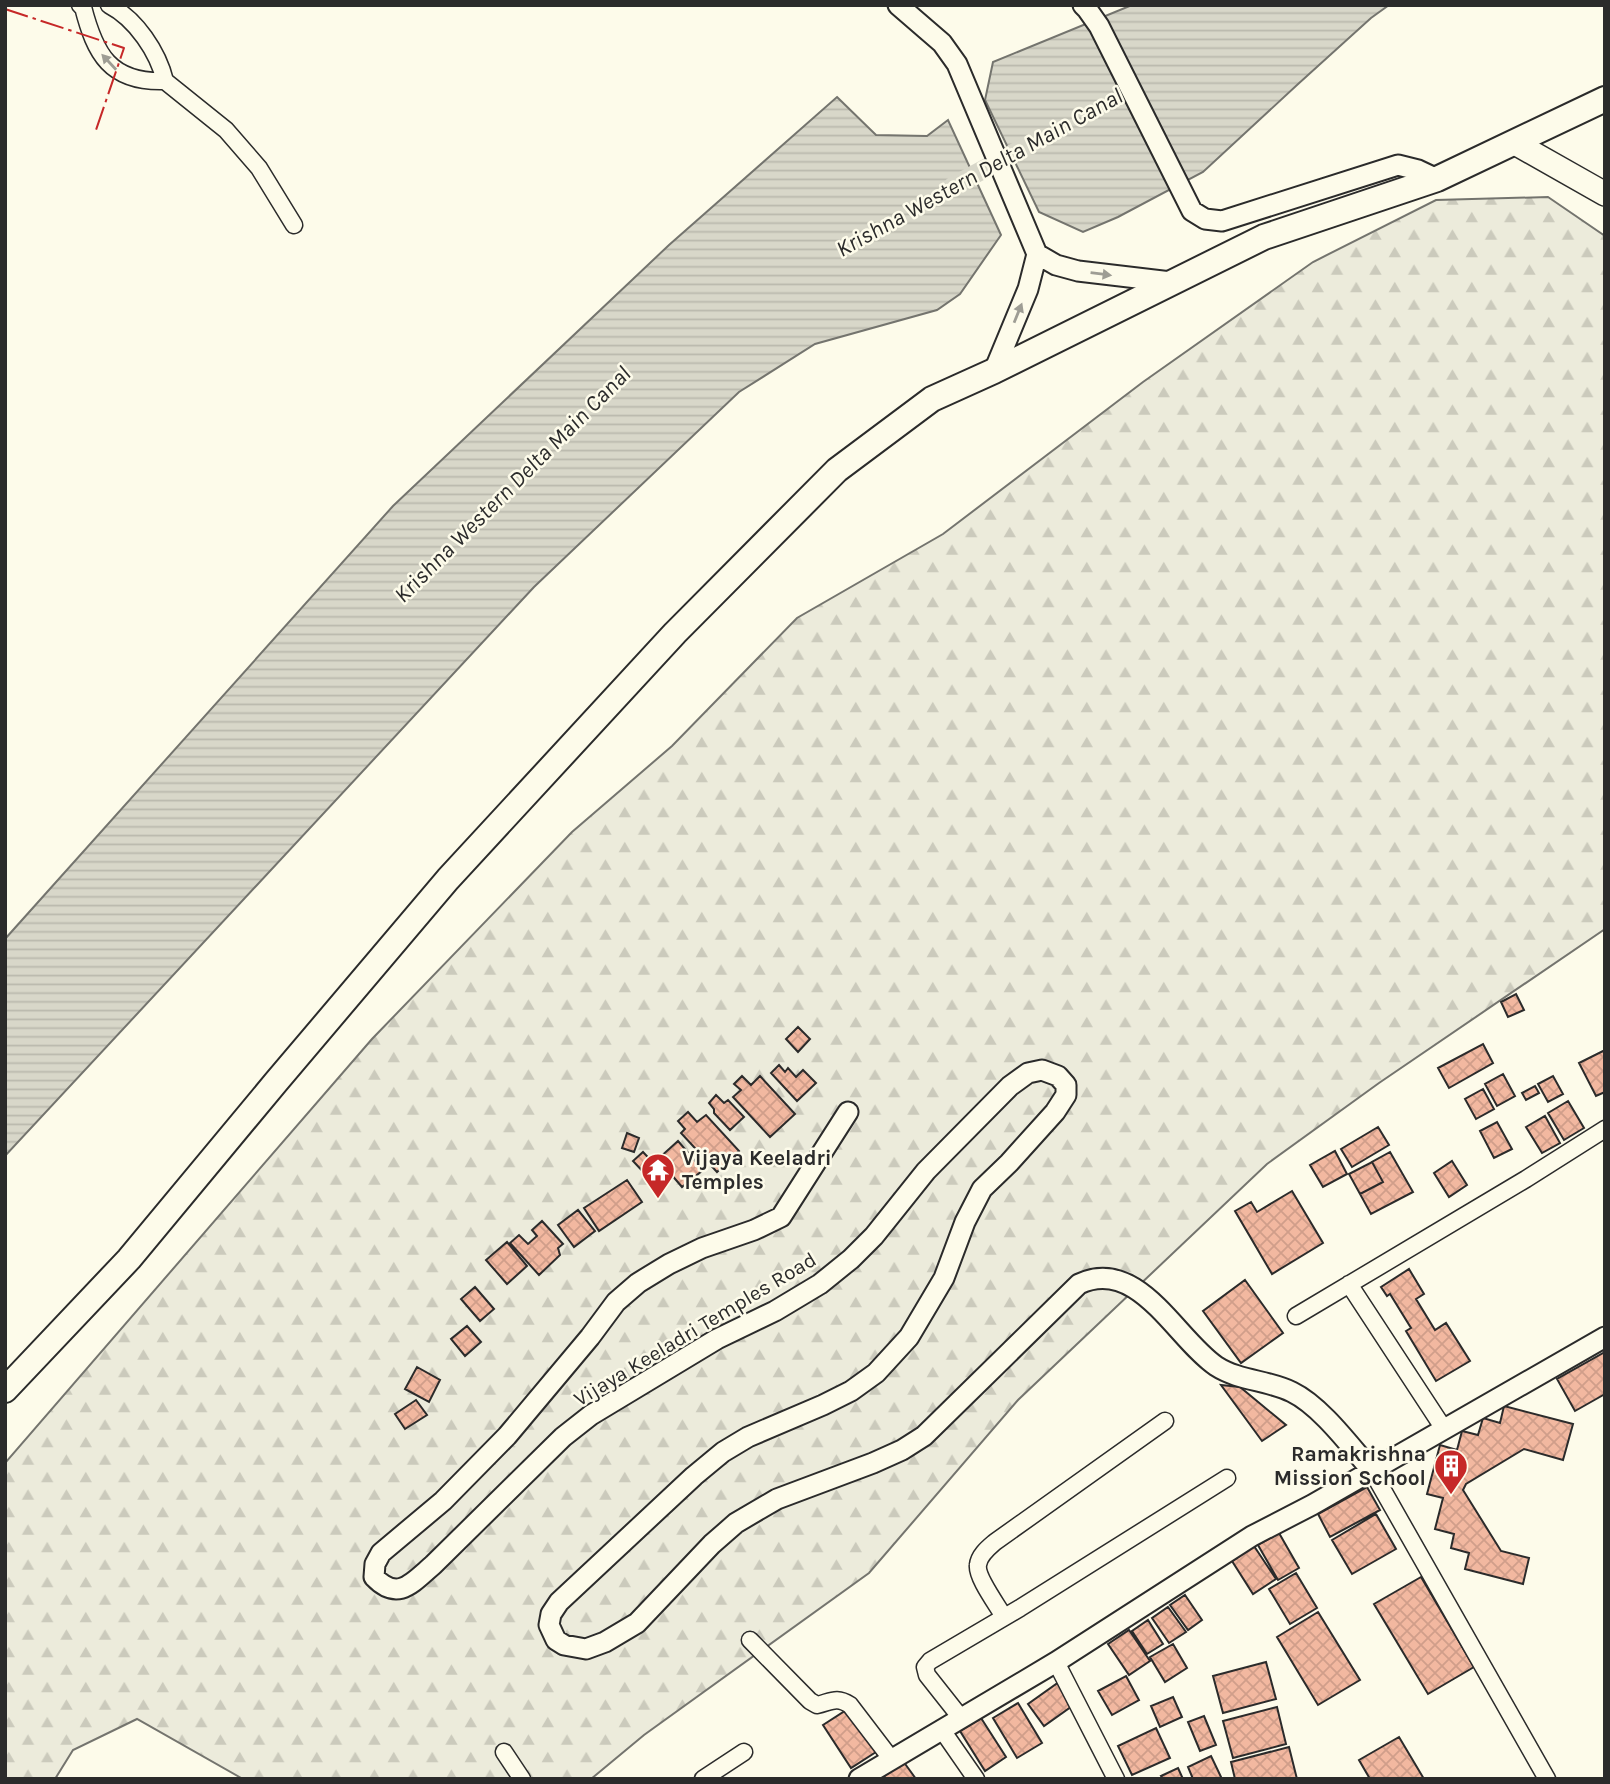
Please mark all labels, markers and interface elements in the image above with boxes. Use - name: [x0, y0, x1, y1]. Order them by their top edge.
- one-way arrow: [101, 53, 117, 70]
- water label: Krishna Western Delta Main Canal: [831, 82, 1127, 263]
- one-way arrow: [1090, 269, 1112, 280]
- one-way arrow: [1012, 302, 1023, 323]
- water label: Krishna Western Delta Main Canal: [388, 360, 636, 608]
- place label: Vijaya Keeladri Temples: [682, 1146, 832, 1194]
- temple icon: Vijaya Keeladri Temples: [639, 1151, 677, 1200]
- street label: Vijaya Keeladri Temples Road: [570, 1247, 820, 1411]
- place label: Ramakrishna Mission School: [1274, 1442, 1426, 1490]
- building icon: Ramakrishna Mission School: [1432, 1447, 1470, 1496]

